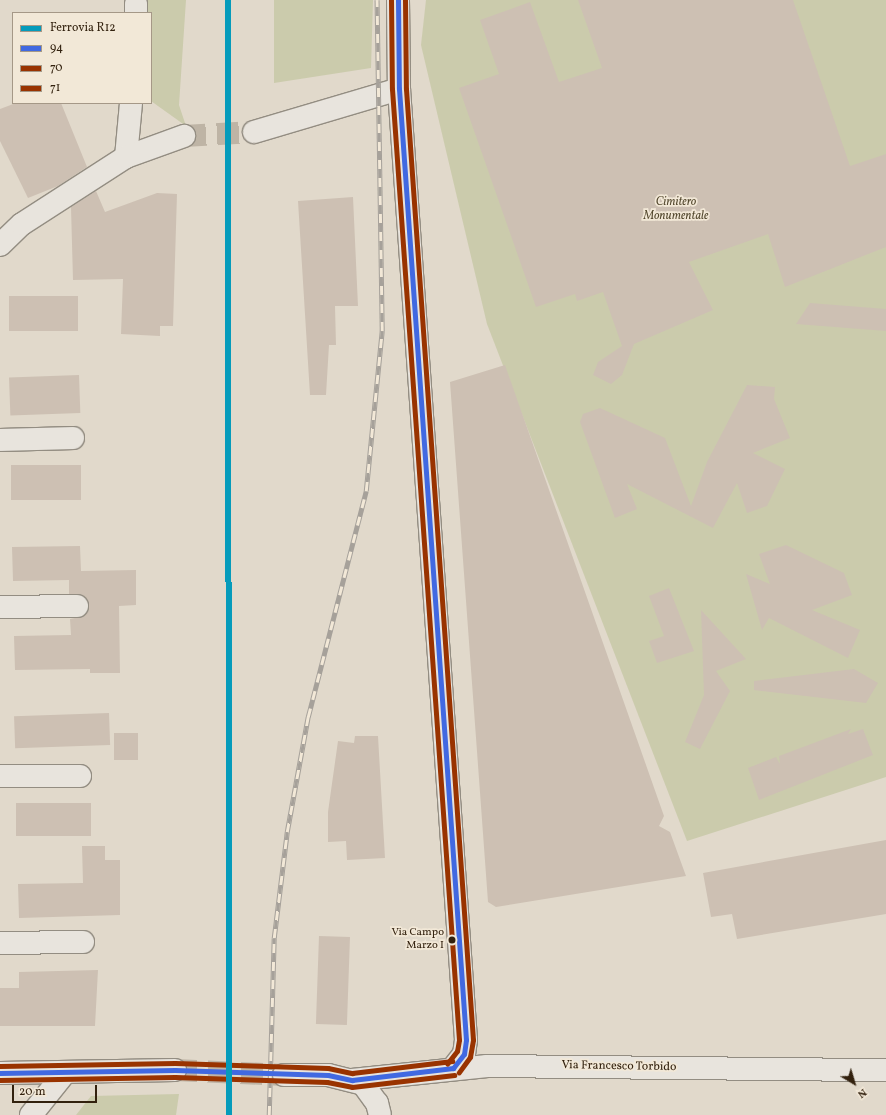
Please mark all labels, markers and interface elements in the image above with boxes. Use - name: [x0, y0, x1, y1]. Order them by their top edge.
- legend: [12, 12, 152, 104]
- text: Ferrovia R12: [50, 20, 116, 36]
- text: 94: [50, 40, 63, 56]
- text: 70: [50, 60, 63, 76]
- text: 71: [50, 80, 60, 96]
- park label: Cimitero Monumentale: [644, 196, 708, 224]
- place label: Via Campo Marzo I: [391, 927, 444, 953]
- marker: Via Campo Marzo I: [447, 935, 457, 945]
- street label: Via Francesco Torbido: [561, 1059, 677, 1075]
- north arrow: [834, 1063, 874, 1103]
- scale bar: [14, 1077, 99, 1103]
- text: 20 m: [19, 1084, 46, 1100]
- text: N: [854, 1084, 869, 1101]

